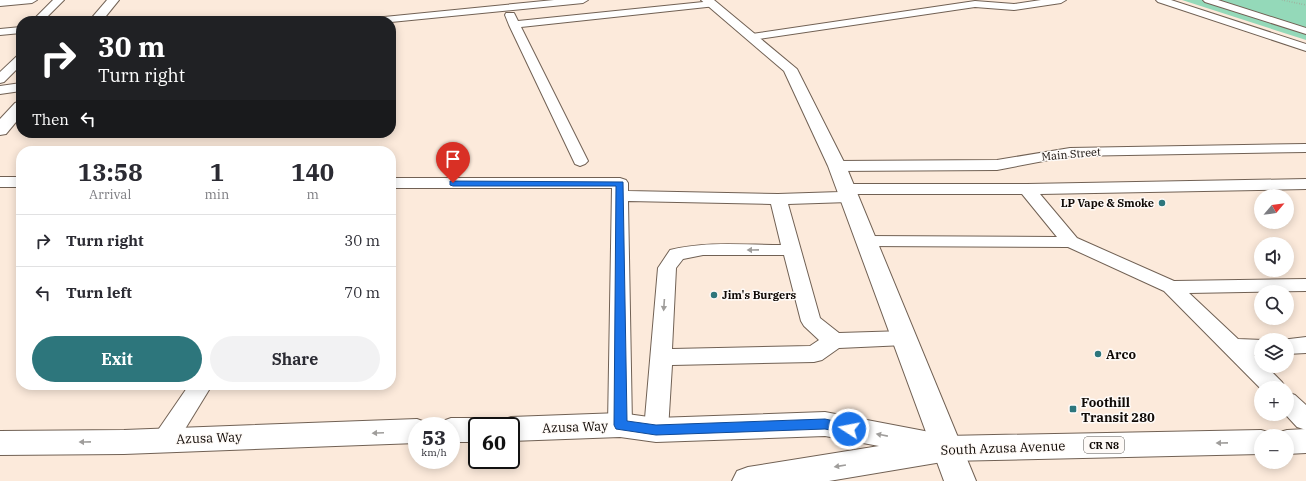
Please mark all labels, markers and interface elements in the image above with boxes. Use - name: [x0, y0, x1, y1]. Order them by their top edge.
- text: 30 m: [98, 28, 165, 65]
- icon: right: [32, 32, 84, 84]
- text: Turn right: [98, 64, 185, 87]
- icon: left: [77, 108, 99, 130]
- text: Then: [32, 110, 69, 129]
- pin: [436, 142, 470, 183]
- street label: Main Street: [1041, 144, 1101, 164]
- icon: arrive: [442, 148, 464, 170]
- text: 13:58: [78, 156, 143, 188]
- text: 1: [210, 156, 224, 188]
- text: 140: [291, 156, 334, 188]
- text: Arrival: [89, 186, 131, 203]
- text: min: [204, 186, 229, 203]
- text: m: [306, 186, 319, 203]
- north arrow: [1254, 189, 1294, 229]
- map controls: [1254, 189, 1294, 469]
- place label: LP Vape & Smoke: [1061, 196, 1154, 210]
- marker: LP Vape & Smoke: [1157, 198, 1167, 208]
- icon: right: [32, 230, 54, 252]
- text: Turn right: [66, 231, 144, 250]
- text: 30 m: [344, 231, 380, 250]
- button: sound: [1254, 237, 1294, 277]
- one-way arrow: [746, 247, 759, 253]
- icon: left: [32, 282, 54, 304]
- text: Turn left: [66, 283, 132, 302]
- text: 70 m: [344, 283, 380, 302]
- button: search: [1254, 285, 1294, 325]
- place label: Jim's Burgers: [722, 288, 797, 302]
- marker: Jim's Burgers: [709, 290, 719, 300]
- one-way arrow: [661, 299, 668, 311]
- button: layers: [1254, 333, 1294, 373]
- button: Exit: [32, 336, 202, 382]
- button: Share: [210, 336, 380, 382]
- place label: Arco: [1106, 346, 1136, 363]
- marker: Arco: [1093, 349, 1103, 359]
- button: +: [1254, 381, 1294, 421]
- place label: Foothill Transit 280: [1081, 394, 1155, 426]
- marker: Foothill Transit 280: [1068, 404, 1078, 414]
- position arrow: [828, 408, 870, 450]
- speed limit sign: 60: [468, 417, 520, 469]
- street label: Azusa Way: [542, 417, 608, 437]
- text: 53: [422, 424, 446, 451]
- street label: Azusa Way: [176, 428, 242, 448]
- one-way arrow: [372, 429, 384, 436]
- button: −: [1254, 429, 1294, 469]
- one-way arrow: [876, 432, 888, 438]
- street label: South Azusa Avenue: [940, 437, 1066, 459]
- road number: CR N8: [1084, 437, 1124, 453]
- one-way arrow: [78, 439, 91, 445]
- one-way arrow: [1215, 440, 1228, 446]
- text: km/h: [421, 446, 447, 459]
- one-way arrow: [834, 463, 846, 469]

